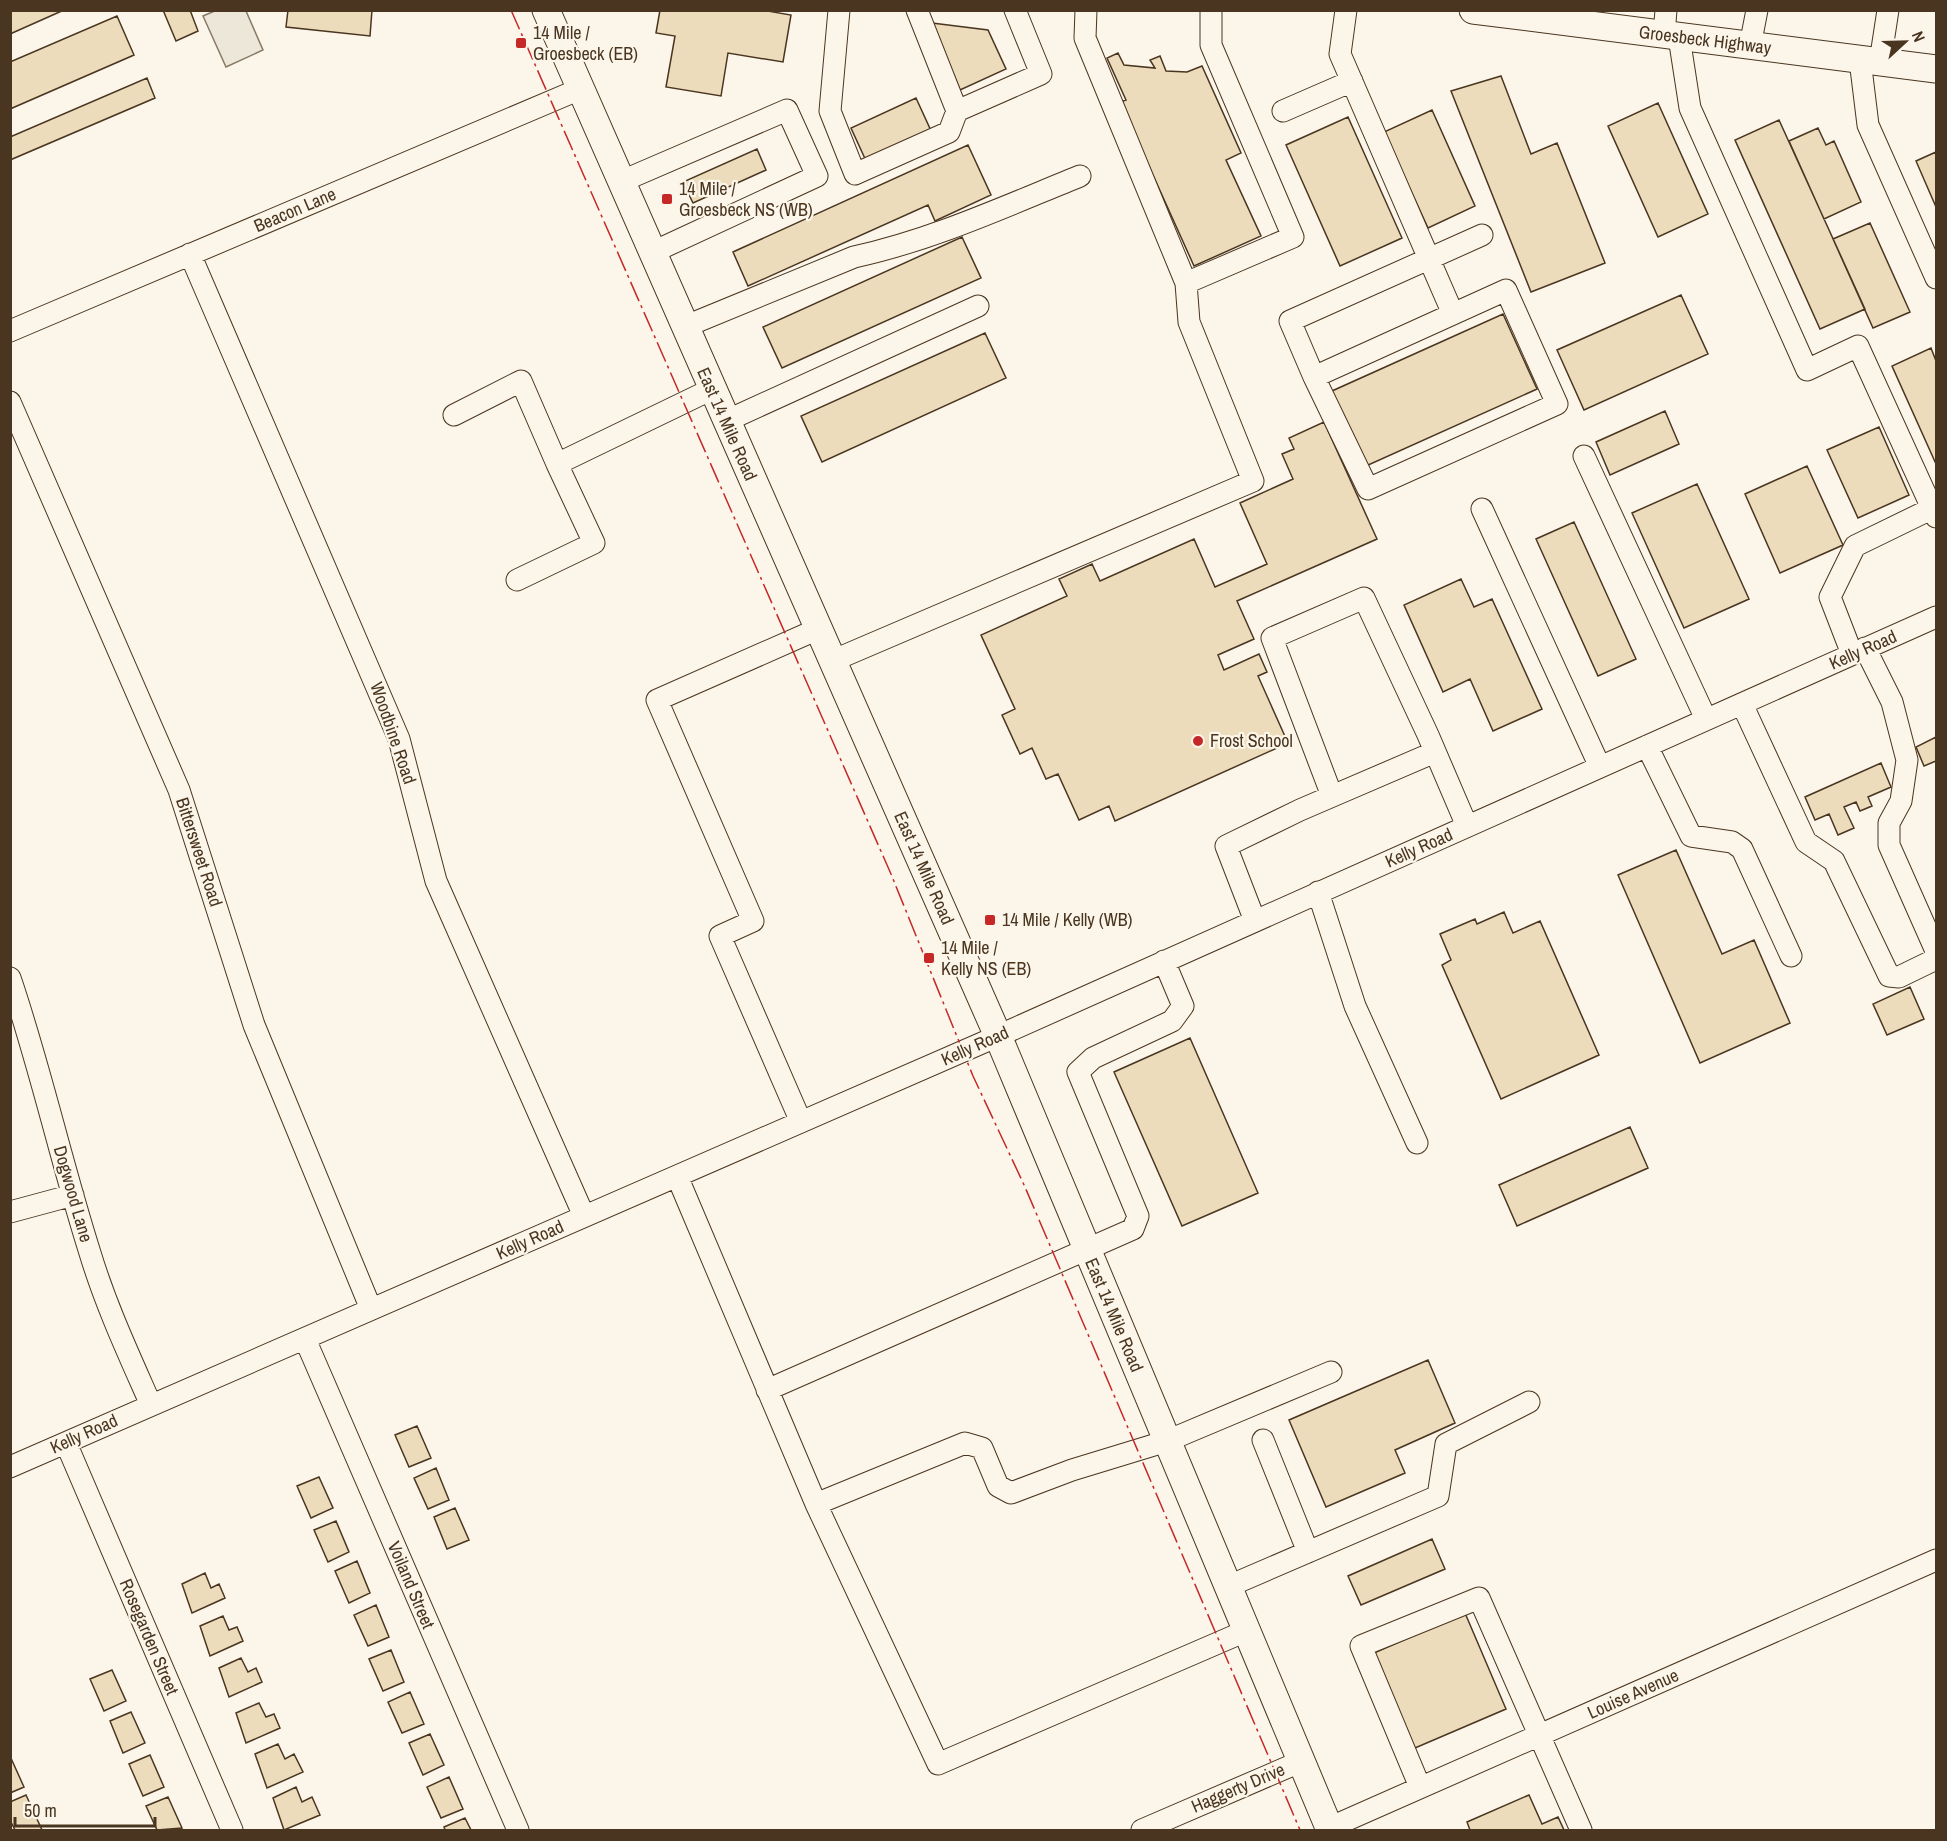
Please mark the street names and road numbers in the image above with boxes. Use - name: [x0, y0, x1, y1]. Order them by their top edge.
- street label: Groesbeck Highway: [1638, 19, 1773, 60]
- street label: Beacon Lane: [250, 181, 340, 238]
- street label: East 14 Mile Road: [691, 363, 764, 484]
- street label: Kelly Road: [1825, 624, 1900, 675]
- street label: Woodbine Road: [364, 678, 423, 787]
- street label: Bittersweet Road: [170, 794, 229, 910]
- street label: East 14 Mile Road: [888, 807, 961, 928]
- street label: Kelly Road: [1381, 822, 1456, 873]
- street label: Kelly Road: [937, 1020, 1012, 1071]
- street label: Dogwood Lane: [48, 1143, 99, 1245]
- street label: Kelly Road: [492, 1214, 567, 1265]
- street label: East 14 Mile Road: [1079, 1254, 1150, 1376]
- street label: Kelly Road: [46, 1408, 121, 1459]
- street label: Voiland Street: [382, 1537, 441, 1632]
- street label: Rosegarden Street: [114, 1575, 185, 1699]
- street label: Louise Avenue: [1583, 1662, 1682, 1725]
- street label: Haggerty Drive: [1187, 1757, 1288, 1818]

